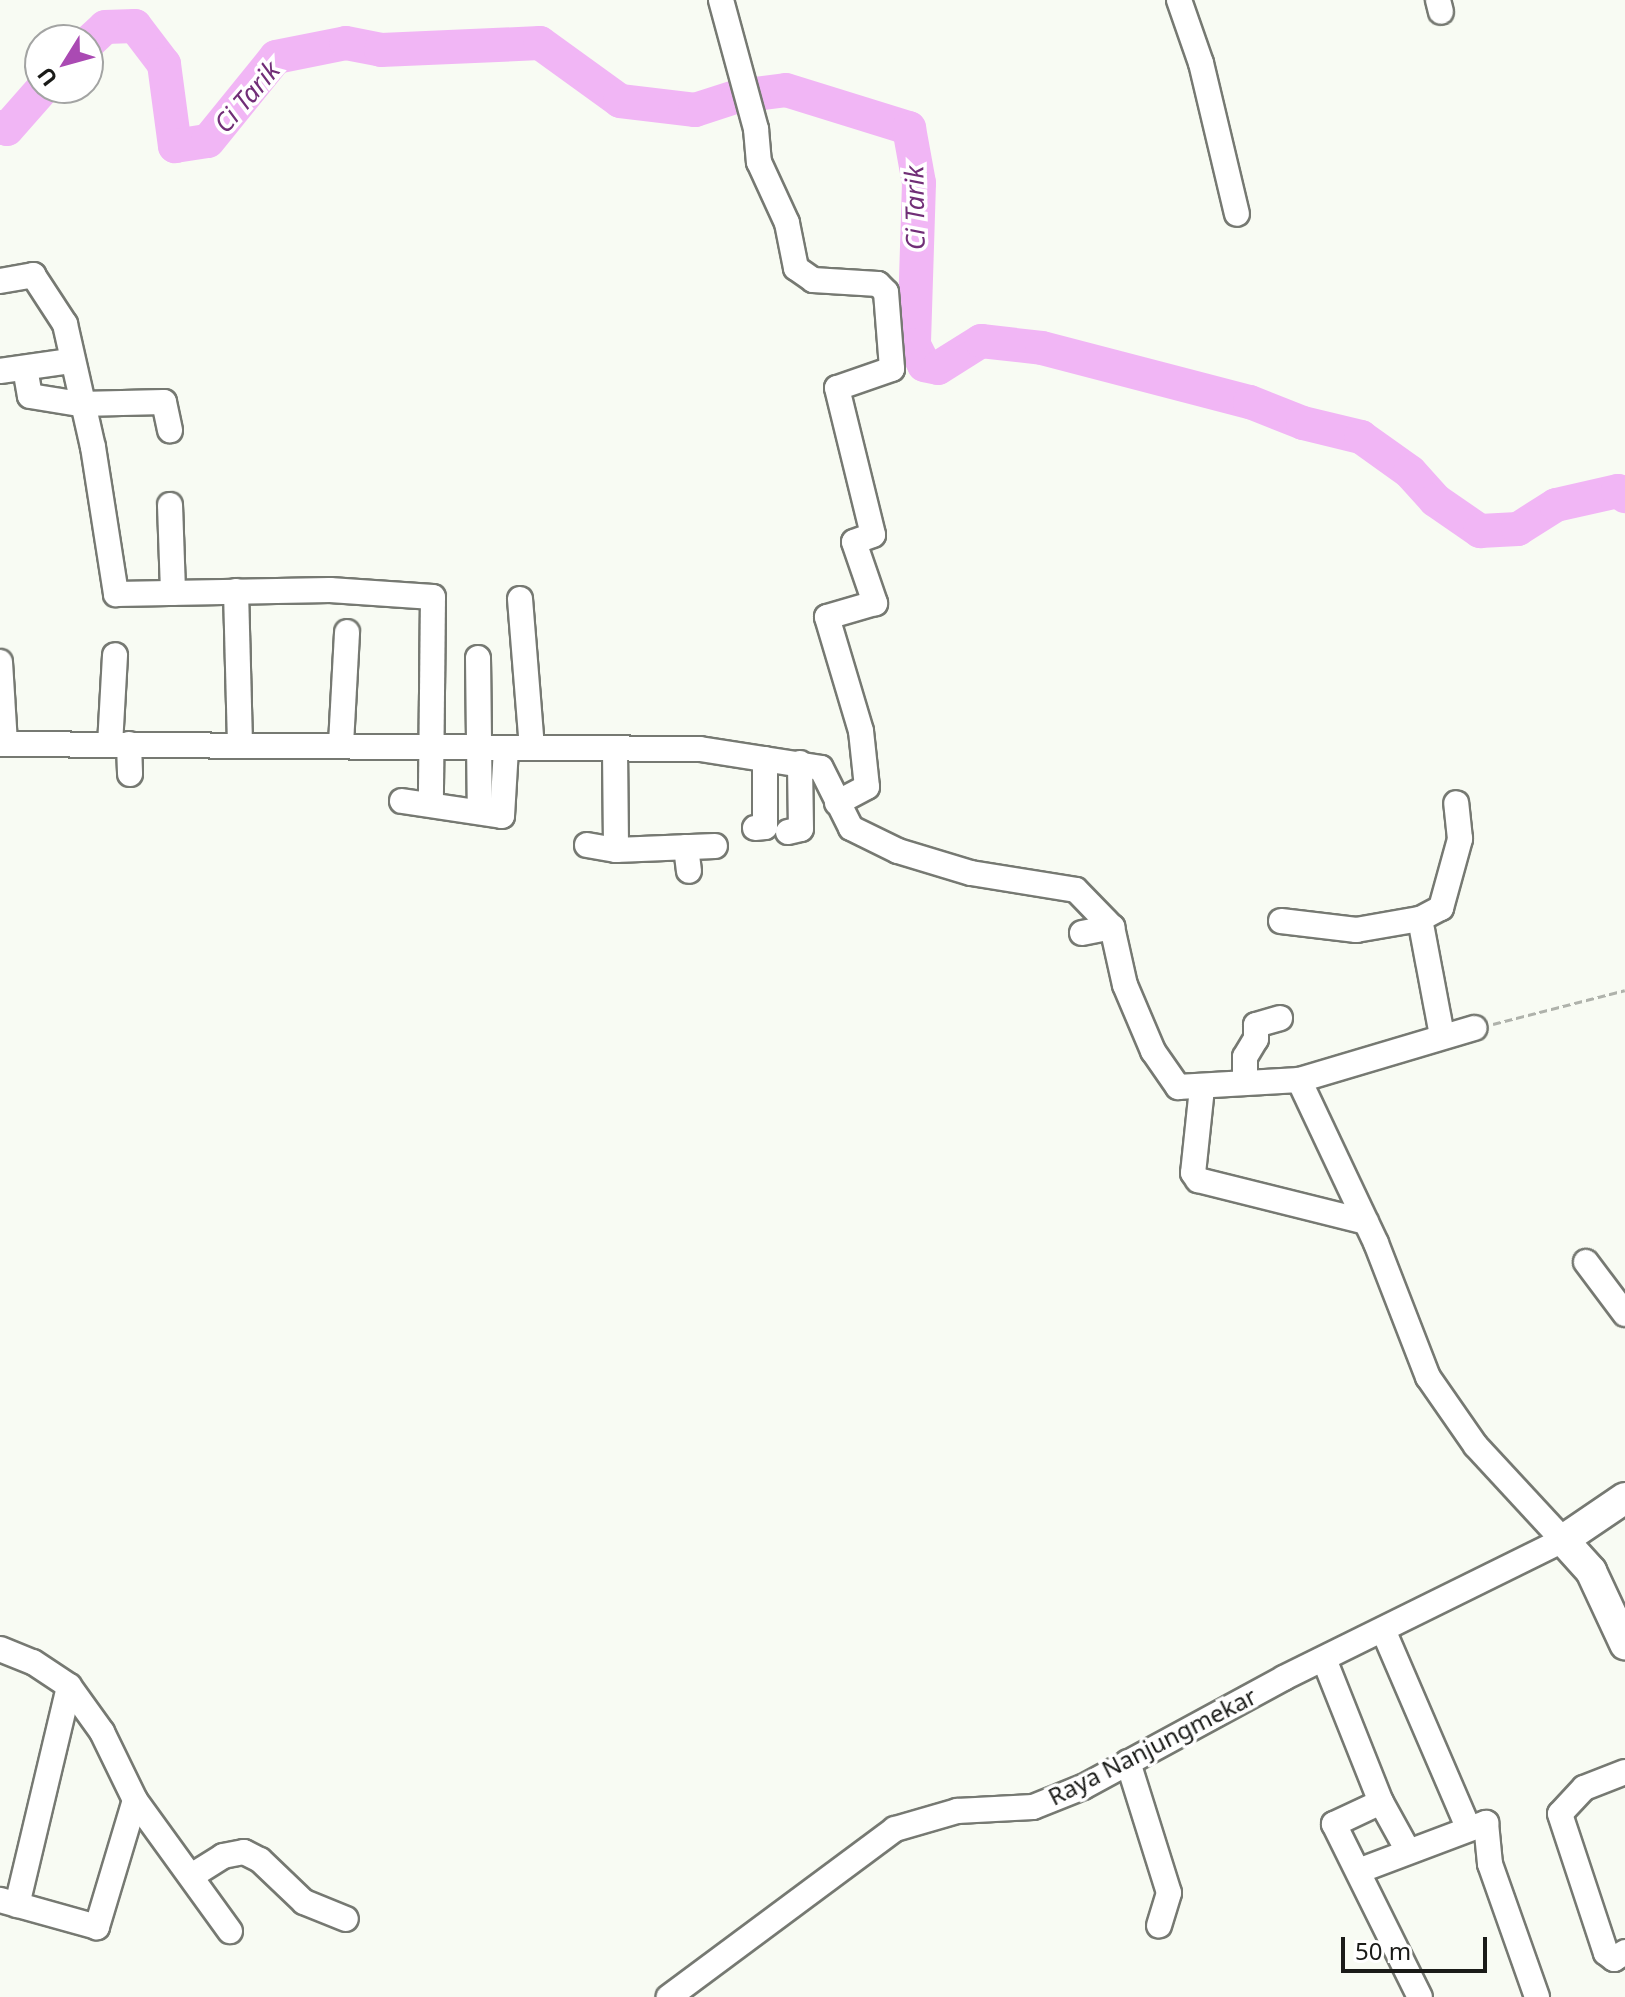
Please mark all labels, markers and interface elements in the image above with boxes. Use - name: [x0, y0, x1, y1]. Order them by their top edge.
- north arrow: [24, 24, 104, 104]
- water label: Ci Tarik: [208, 55, 286, 139]
- text: U: [29, 62, 63, 93]
- water label: Ci Tarik: [899, 166, 931, 250]
- street label: Raya Nanjungmekar: [1043, 1681, 1261, 1811]
- scale bar: [1345, 1921, 1491, 1971]
- text: 50 m: [1355, 1934, 1411, 1967]

